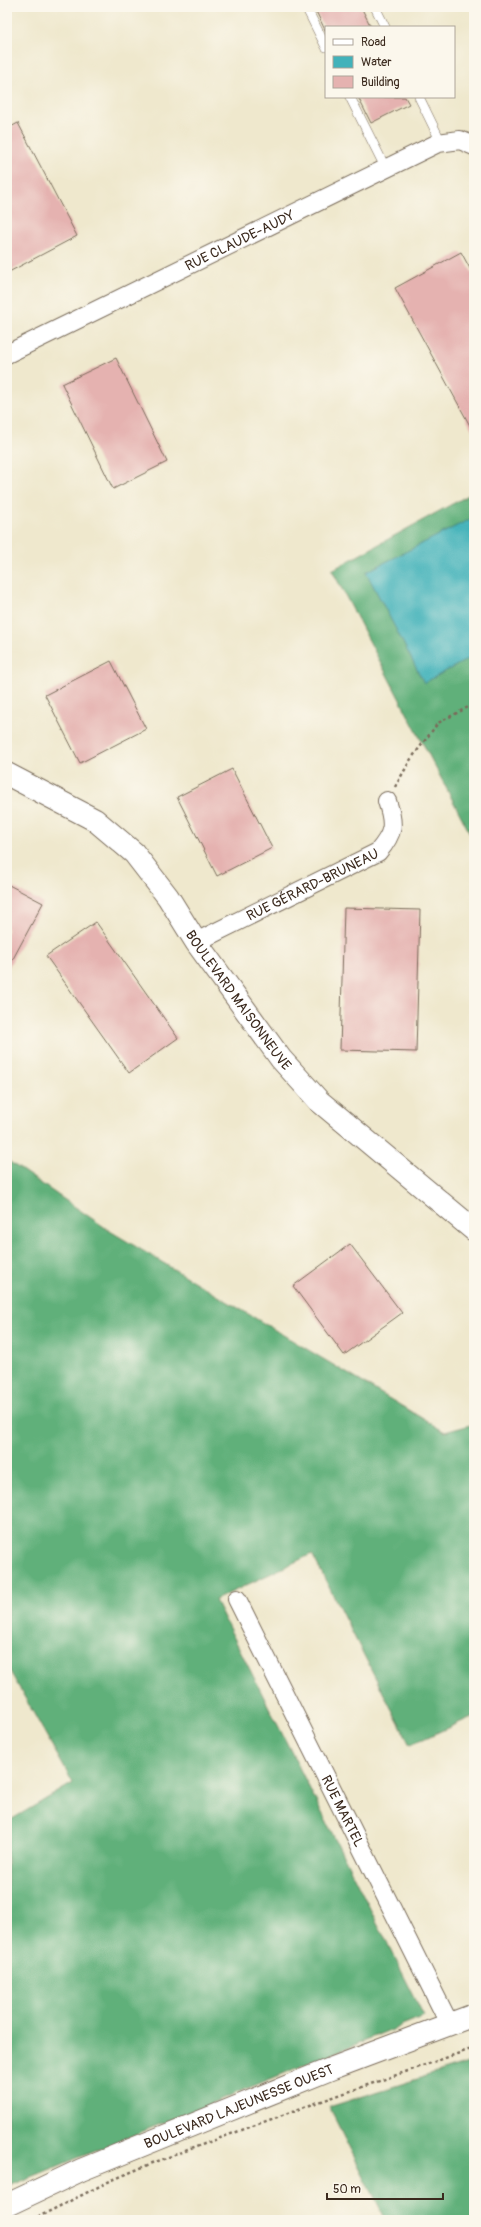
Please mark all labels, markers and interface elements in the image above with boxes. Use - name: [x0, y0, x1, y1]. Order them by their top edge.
- legend: [325, 26, 455, 98]
- text: Road: [361, 35, 386, 50]
- text: Water: [361, 55, 392, 70]
- text: Building: [361, 75, 400, 90]
- street label: RUE CLAUDE-AUDY: [182, 207, 297, 275]
- street label: RUE GÉRARD-BRUNEAU: [244, 845, 382, 925]
- street label: BOULEVARD MAISONNEUVE: [182, 927, 295, 1074]
- street label: RUE MARTEL: [318, 1773, 368, 1850]
- street label: BOULEVARD LAJEUNESSE OUEST: [142, 2061, 336, 2153]
- scale bar: [327, 2175, 443, 2201]
- text: 50 m: [333, 2182, 361, 2197]

